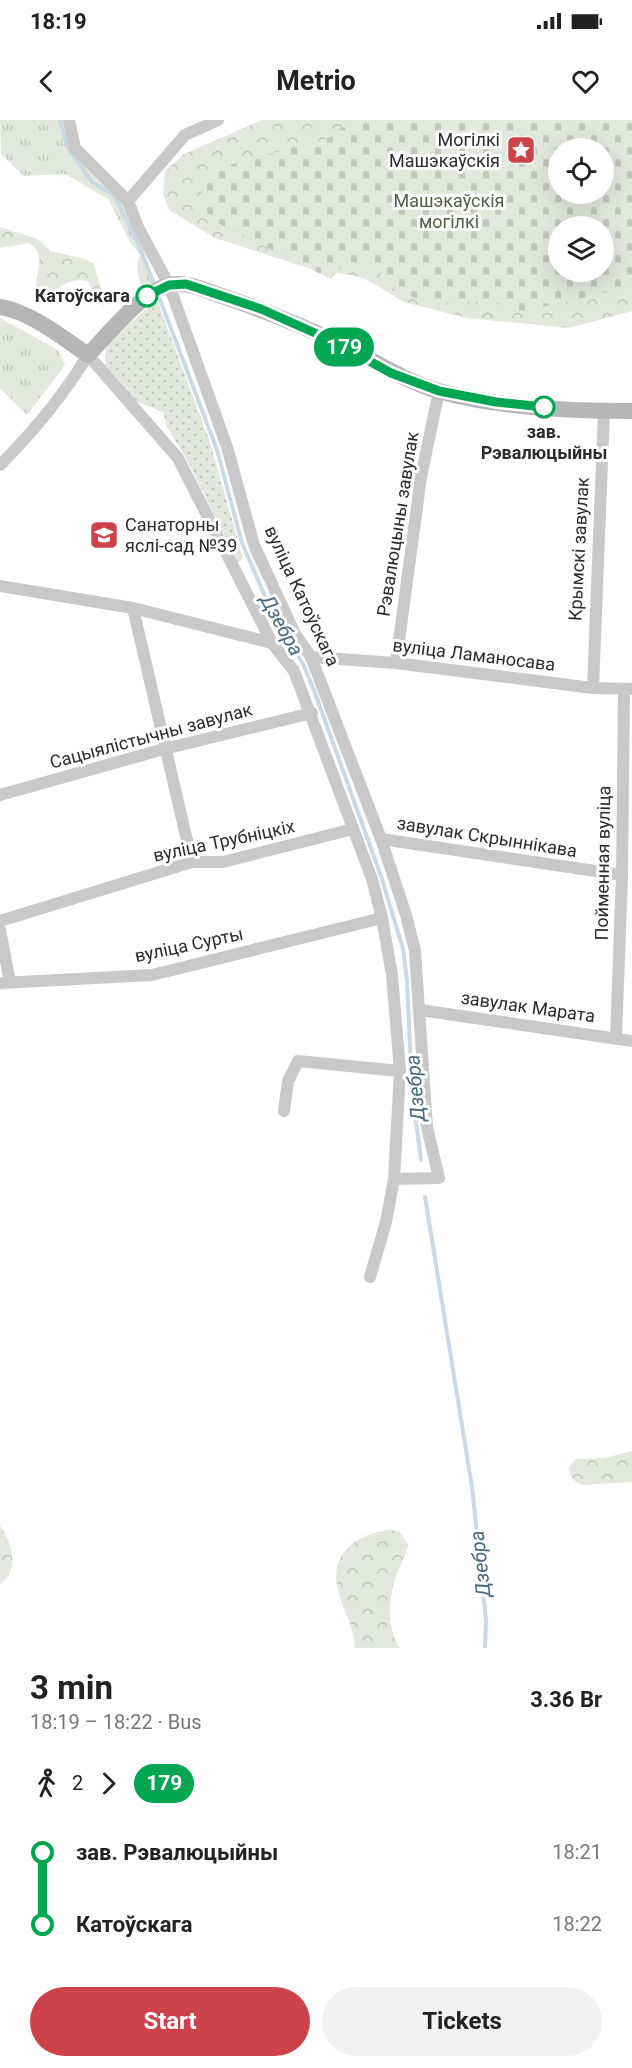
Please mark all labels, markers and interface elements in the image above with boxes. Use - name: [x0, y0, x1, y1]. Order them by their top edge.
- text: 18:19: [30, 9, 87, 34]
- icon: back: [30, 65, 63, 98]
- text: Metrio: [276, 65, 356, 97]
- icon: heart: [569, 65, 602, 98]
- place label: Могілкі Машэкаўскія: [389, 129, 500, 171]
- place icon: Могілкі Машэкаўскія: [505, 134, 537, 166]
- map controls: [548, 138, 614, 282]
- button: locate: [548, 138, 614, 204]
- park label: Машэкаўскія могілкі: [394, 190, 504, 232]
- button: layers: [548, 216, 614, 282]
- place label: Катоўскага: [35, 285, 130, 306]
- marker: Катоўскага: [136, 285, 158, 307]
- line badge: 179: [310, 328, 379, 366]
- text: 179: [326, 335, 362, 359]
- marker: зав. Рэвалюцыйны: [533, 396, 555, 418]
- place label: зав. Рэвалюцыйны: [481, 421, 607, 463]
- street label: Рэвалюцыны завулак: [373, 430, 423, 618]
- street label: Крымскі завулак: [564, 476, 593, 621]
- place label: Санаторны яслі-сад №39: [125, 514, 237, 556]
- school or university icon: Санаторны яслі-сад №39: [88, 519, 120, 551]
- street label: вуліца Катоўскага: [261, 522, 344, 669]
- water label: Дзебра: [254, 588, 309, 660]
- street label: вуліца Ламаносава: [392, 634, 557, 675]
- street label: Сацыялістычны завулак: [47, 698, 255, 773]
- street label: Пойменная вуліца: [591, 785, 614, 941]
- street label: завулак Скрыннікава: [396, 812, 579, 861]
- street label: вуліца Трубніцкіх: [151, 815, 297, 866]
- street label: вуліца Сурты: [133, 923, 245, 966]
- street label: завулак Марата: [460, 987, 596, 1026]
- water label: Дзебра: [400, 1054, 430, 1124]
- water label: Дзебра: [465, 1530, 496, 1600]
- text: 3 min: [30, 1668, 113, 1707]
- text: 3.36 Br: [530, 1687, 602, 1712]
- text: 18:19 – 18:22 · Bus: [30, 1710, 202, 1734]
- icon: walk: [30, 1767, 63, 1800]
- icon: forward: [92, 1767, 125, 1800]
- text: 2: [72, 1771, 83, 1795]
- text: 179: [146, 1771, 182, 1795]
- text: зав. Рэвалюцыйны: [76, 1840, 278, 1865]
- text: 18:21: [552, 1840, 602, 1864]
- text: Катоўскага: [76, 1912, 192, 1937]
- text: 18:22: [552, 1912, 602, 1936]
- button: Start: [30, 1987, 310, 2056]
- button: Tickets: [322, 1987, 602, 2056]

